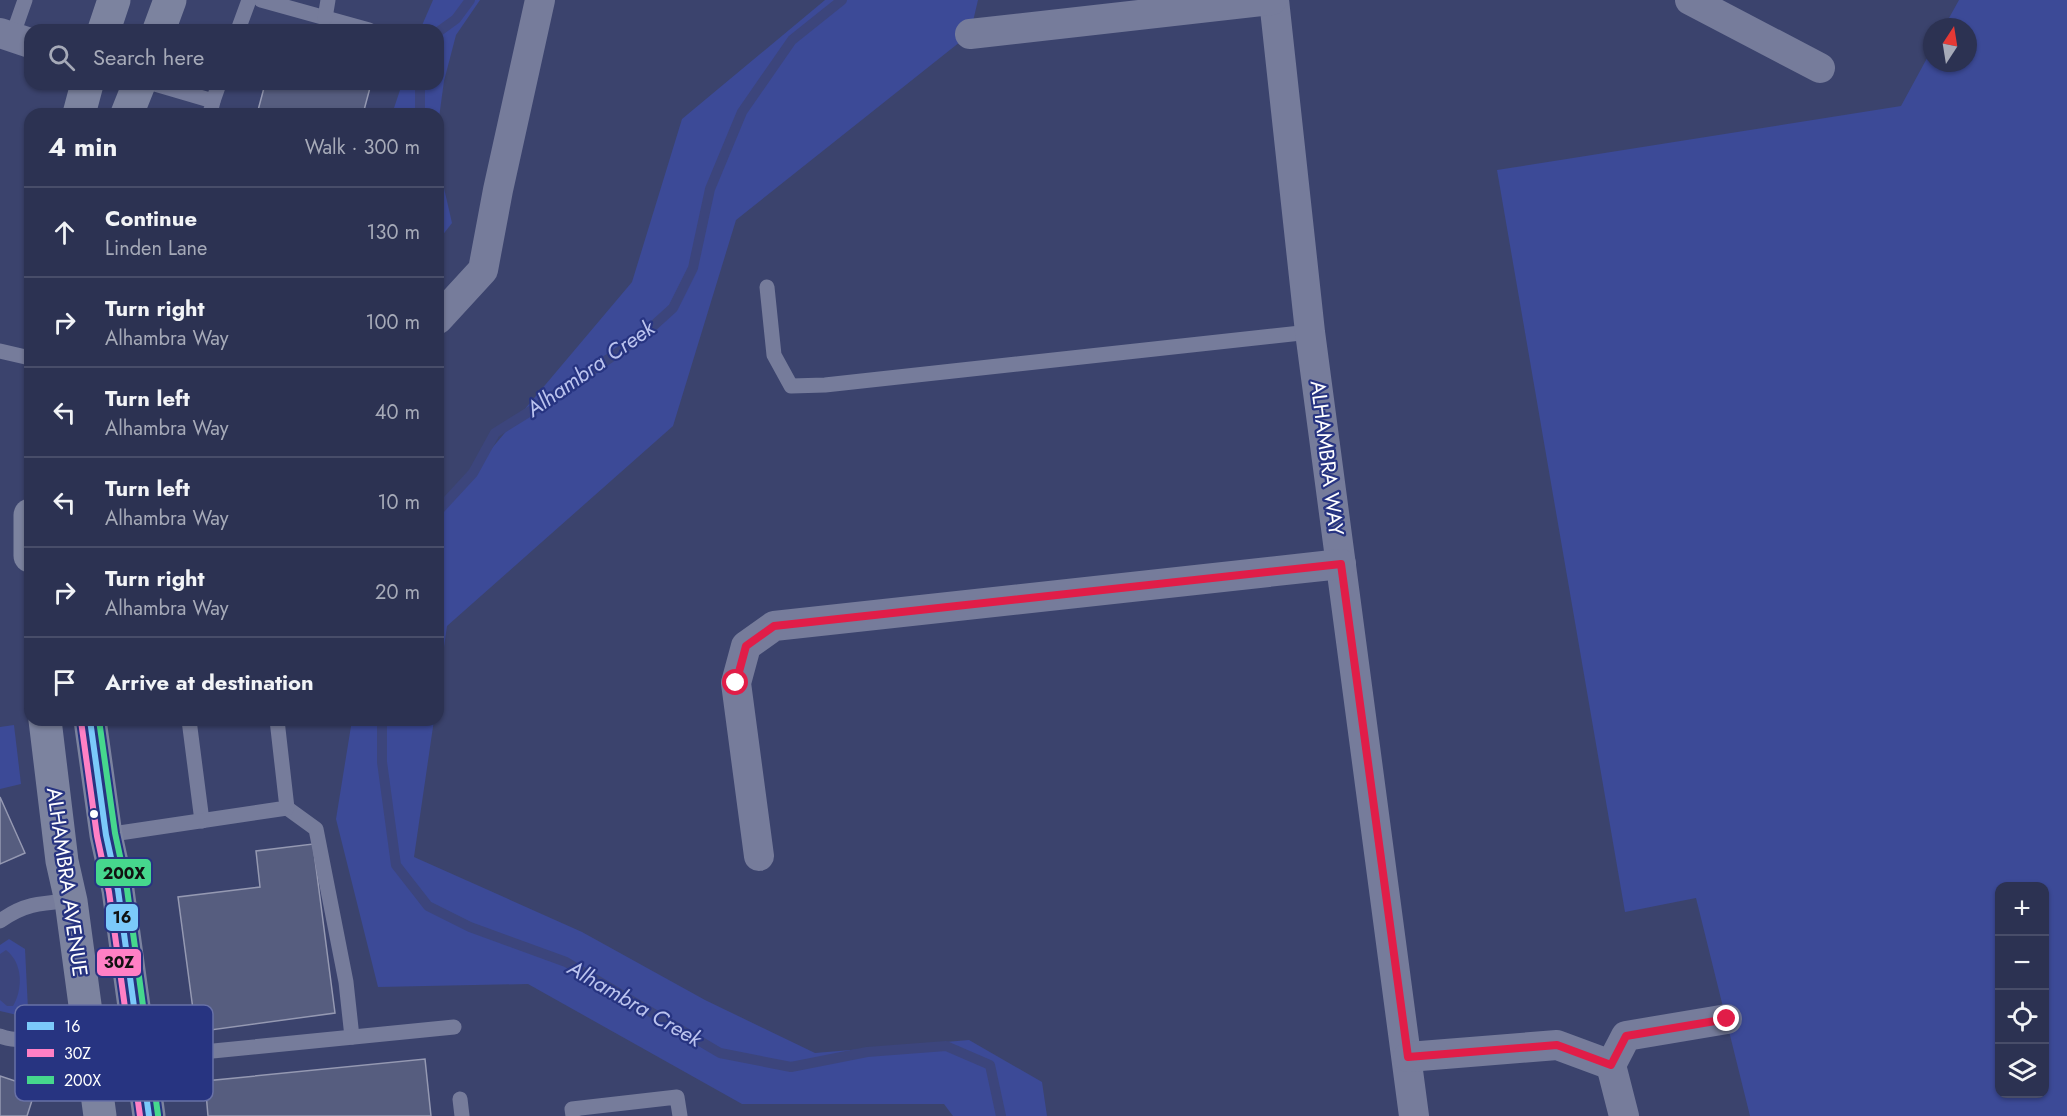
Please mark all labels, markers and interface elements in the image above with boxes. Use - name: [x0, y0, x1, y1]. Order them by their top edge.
- north arrow: [1923, 18, 1977, 72]
- search box: [24, 24, 444, 90]
- icon: search: [45, 41, 78, 74]
- text: Search here: [93, 41, 204, 73]
- text: 4 min: [48, 128, 117, 166]
- text: Walk · 300 m: [305, 133, 420, 162]
- text: Continue: [105, 202, 197, 234]
- icon: ahead: [48, 216, 81, 249]
- text: 130 m: [366, 218, 420, 247]
- text: Linden Lane: [105, 234, 207, 263]
- text: Turn right: [105, 292, 205, 324]
- icon: right: [48, 306, 81, 339]
- text: 100 m: [365, 308, 420, 337]
- water label: Alhambra Creek: [518, 311, 662, 425]
- text: Alhambra Way: [105, 324, 229, 353]
- street label: ALHAMBRA WAY: [1303, 379, 1351, 537]
- text: Turn left: [105, 382, 190, 414]
- icon: left: [48, 396, 81, 429]
- text: 40 m: [375, 398, 420, 427]
- text: Alhambra Way: [105, 414, 229, 443]
- text: Turn left: [105, 472, 190, 504]
- icon: left: [48, 486, 81, 519]
- text: 10 m: [377, 488, 420, 517]
- text: Alhambra Way: [105, 504, 229, 533]
- text: Turn right: [105, 562, 205, 594]
- icon: right: [48, 576, 81, 609]
- text: 20 m: [375, 578, 420, 607]
- text: Alhambra Way: [105, 594, 229, 623]
- icon: arrive: [48, 666, 81, 699]
- text: Arrive at destination: [105, 666, 314, 698]
- route start: [722, 669, 748, 695]
- street label: ALHAMBRA AVENUE: [39, 785, 95, 979]
- unlabelled marker: [88, 808, 100, 820]
- line badge: 200X: [95, 858, 152, 887]
- text: 200X: [103, 862, 145, 885]
- map controls: [1995, 882, 2049, 1098]
- button: +: [1995, 882, 2049, 936]
- line badge: 16: [105, 903, 139, 932]
- text: 16: [113, 906, 131, 929]
- button: −: [1995, 936, 2049, 990]
- line badge: 30Z: [96, 948, 142, 977]
- text: 30Z: [104, 951, 134, 974]
- water label: Alhambra Creek: [561, 951, 709, 1055]
- button: locate: [1995, 990, 2049, 1044]
- legend: [15, 1005, 213, 1101]
- route end: [1713, 1005, 1739, 1031]
- text: 16: [64, 1015, 80, 1038]
- text: 30Z: [64, 1042, 91, 1065]
- button: layers: [1995, 1044, 2049, 1098]
- text: 200X: [64, 1069, 101, 1092]

